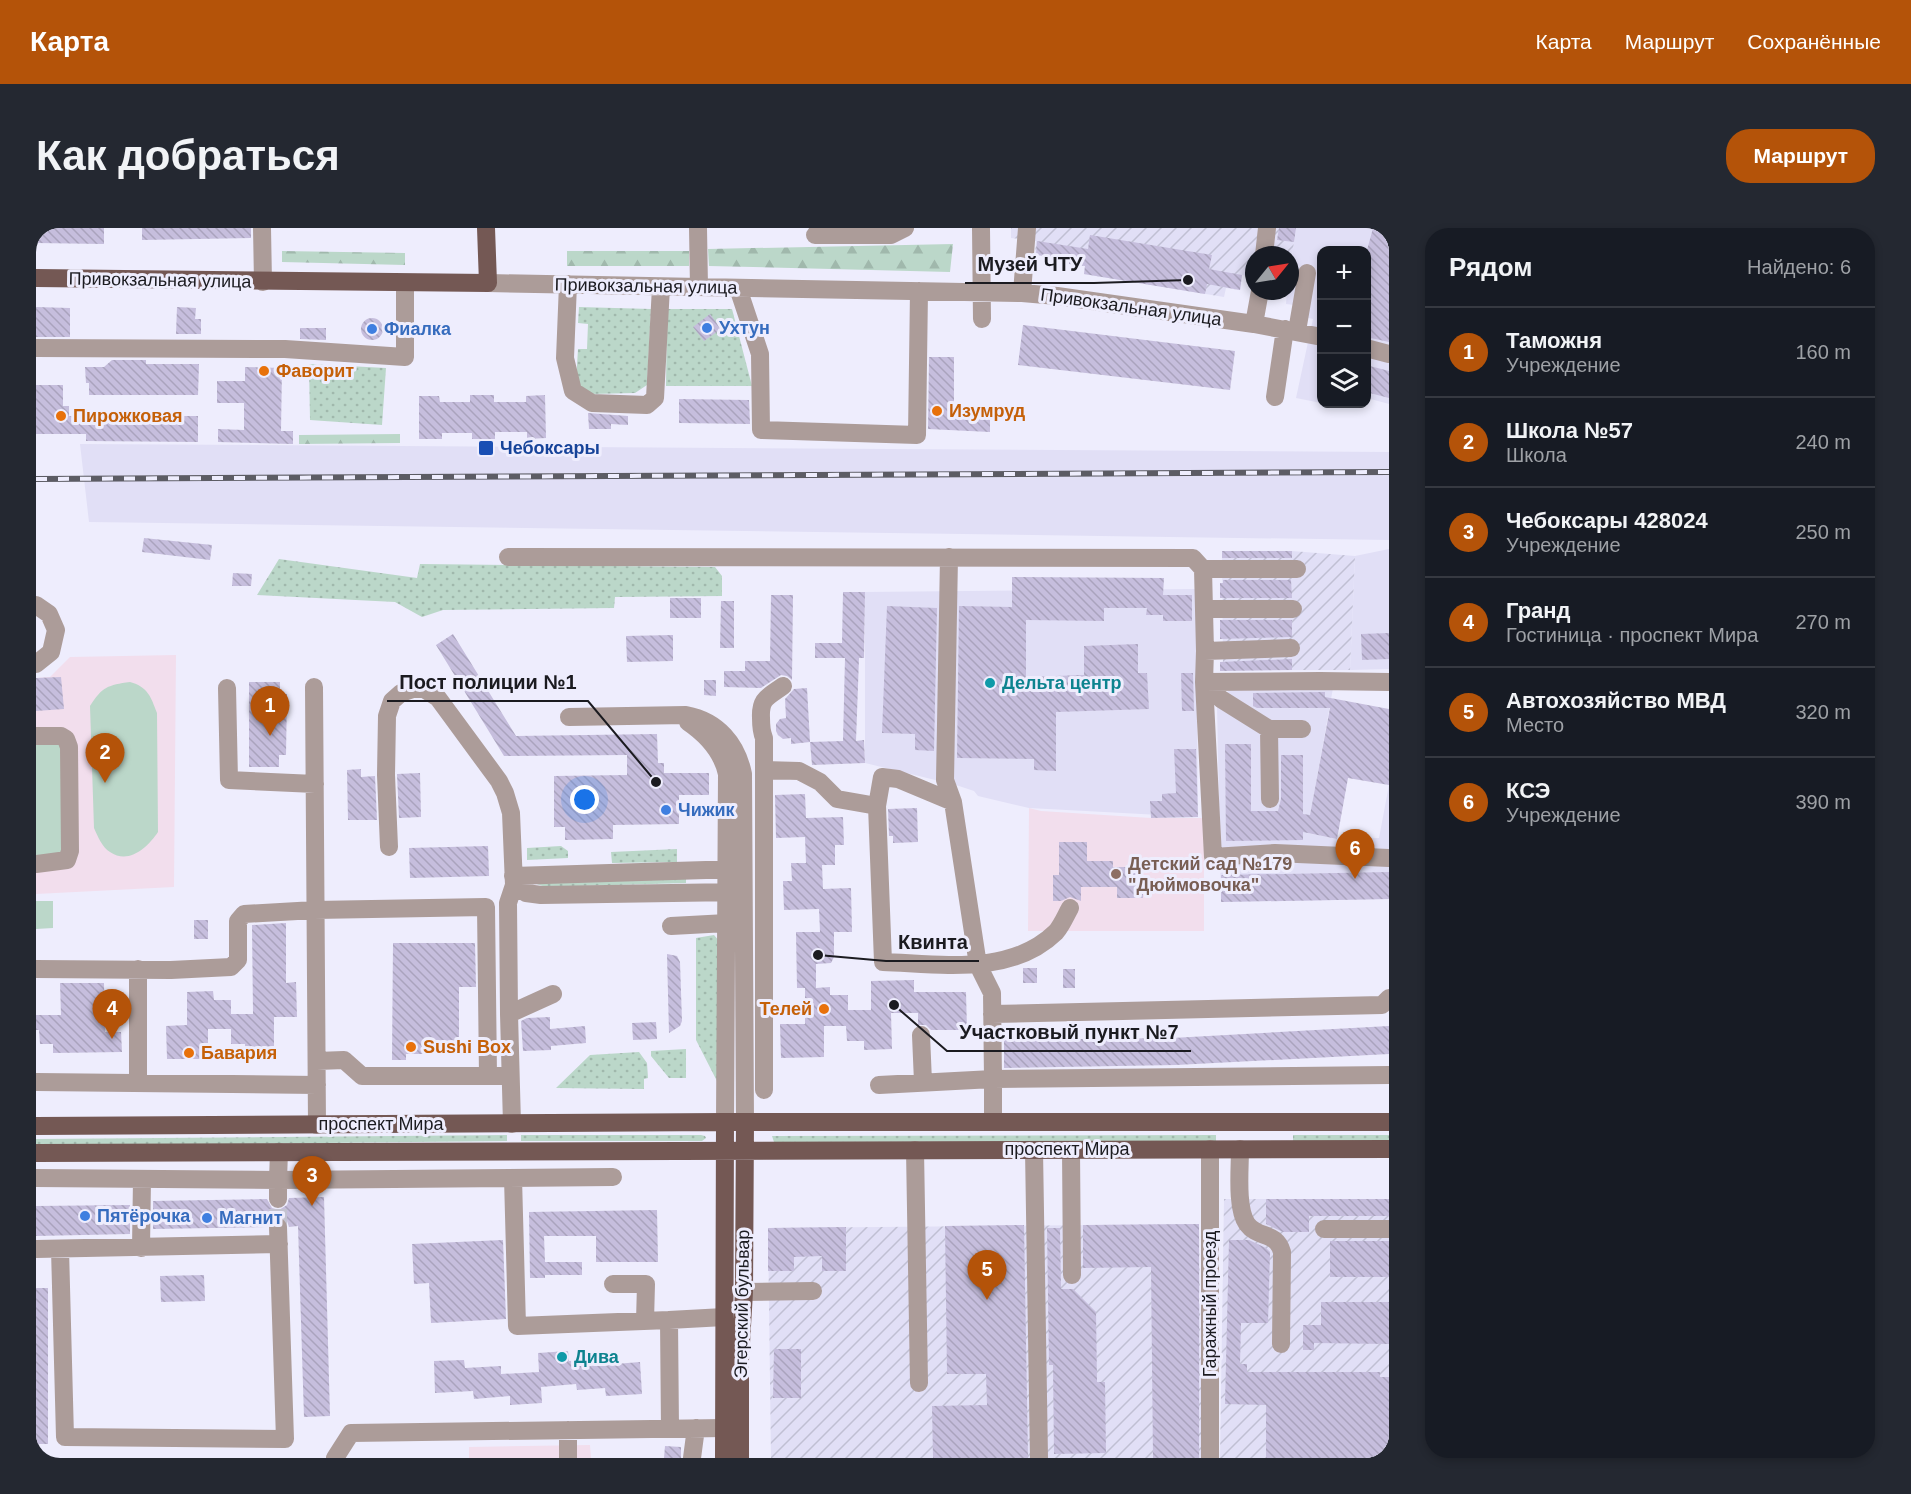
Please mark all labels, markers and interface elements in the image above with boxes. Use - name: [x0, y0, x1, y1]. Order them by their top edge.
- text: Карта: [30, 26, 109, 57]
- text: Карта: [1536, 30, 1592, 53]
- text: Маршрут: [1625, 30, 1714, 53]
- text: Сохранённые: [1747, 30, 1881, 53]
- button: Маршрут: [1726, 129, 1875, 183]
- text: Как добраться: [36, 132, 340, 179]
- callout: Музей ЧТУ: [965, 245, 1094, 283]
- north arrow: [1245, 246, 1299, 300]
- map controls: [1317, 246, 1371, 408]
- button: +: [1317, 246, 1371, 300]
- text: Рядом: [1449, 252, 1532, 282]
- text: Музей ЧТУ: [978, 253, 1083, 275]
- text: Найдено: 6: [1747, 256, 1851, 278]
- street label: Привокзальная улица: [68, 268, 253, 292]
- street label: Привокзальная улица: [554, 274, 739, 298]
- street label: Привокзальная улица: [1039, 284, 1224, 330]
- button: −: [1317, 300, 1371, 354]
- place label: Ухтун: [719, 318, 770, 338]
- place label: Фиалка: [384, 319, 452, 339]
- marker: Ухтун: [700, 321, 714, 335]
- marker: Фиалка: [365, 322, 379, 336]
- text: Таможня: [1506, 328, 1602, 353]
- text: 1: [1463, 341, 1474, 363]
- text: 160 m: [1795, 341, 1851, 363]
- button: layers: [1317, 354, 1371, 408]
- text: Учреждение: [1506, 354, 1621, 376]
- place label: Фаворит: [276, 361, 354, 381]
- marker: Фаворит: [257, 364, 271, 378]
- place label: Изумруд: [949, 401, 1026, 421]
- marker: Изумруд: [930, 404, 944, 418]
- place label: Пирожковая: [73, 406, 183, 426]
- marker: Пирожковая: [54, 409, 68, 423]
- text: Школа №57: [1506, 418, 1633, 443]
- text: 2: [1463, 431, 1474, 453]
- text: 240 m: [1795, 431, 1851, 453]
- place label: Чебоксары: [500, 438, 600, 458]
- marker: Чебоксары: [477, 439, 495, 457]
- text: Школа: [1506, 444, 1567, 466]
- text: Чебоксары 428024: [1506, 508, 1708, 533]
- text: 3: [1463, 521, 1474, 543]
- text: 250 m: [1795, 521, 1851, 543]
- text: Учреждение: [1506, 534, 1621, 556]
- text: Гранд: [1506, 598, 1571, 623]
- text: 4: [1463, 611, 1474, 633]
- text: 270 m: [1795, 611, 1851, 633]
- text: Гостиница · проспект Мира: [1506, 624, 1758, 646]
- callout: Пост полиции №1: [387, 663, 588, 701]
- text: Пост полиции №1: [399, 671, 577, 693]
- place label: Дельта центр: [1002, 673, 1122, 693]
- marker: Дельта центр: [983, 676, 997, 690]
- pin: 1: [250, 686, 290, 736]
- text: Автохозяйство МВД: [1506, 688, 1726, 713]
- text: 5: [1463, 701, 1474, 723]
- text: 320 m: [1795, 701, 1851, 723]
- text: Место: [1506, 714, 1564, 736]
- pin: 2: [86, 734, 124, 783]
- text: КСЭ: [1506, 778, 1550, 803]
- your location: [570, 785, 599, 814]
- text: 6: [1463, 791, 1474, 813]
- text: 390 m: [1795, 791, 1851, 813]
- place label: Чижик: [678, 800, 736, 820]
- marker: Чижик: [659, 803, 673, 817]
- text: Учреждение: [1506, 804, 1621, 826]
- pin: 6: [1336, 830, 1374, 879]
- place label: Детский сад №179 "Дюймовочка": [1128, 854, 1292, 895]
- marker: Детский сад №179 "Дюймовочка": [1109, 867, 1123, 881]
- callout: Квинта: [886, 923, 979, 961]
- text: Квинта: [898, 931, 969, 953]
- pin: 4: [92, 990, 132, 1039]
- place label: Телей: [760, 999, 812, 1019]
- marker: Телей: [817, 1002, 831, 1016]
- callout: Участковый пункт №7: [947, 1013, 1191, 1051]
- text: Участковый пункт №7: [959, 1021, 1179, 1043]
- place label: Sushi Box: [423, 1037, 511, 1057]
- marker: Sushi Box: [404, 1040, 418, 1054]
- place label: Бавария: [201, 1043, 277, 1063]
- marker: Бавария: [182, 1046, 196, 1060]
- street label: проспект Мира: [319, 1114, 444, 1134]
- street label: проспект Мира: [1005, 1139, 1130, 1159]
- pin: 3: [292, 1156, 332, 1206]
- place label: Пятёрочка: [97, 1206, 191, 1226]
- place label: Магнит: [219, 1208, 283, 1228]
- marker: Пятёрочка: [78, 1209, 92, 1223]
- marker: Магнит: [200, 1211, 214, 1225]
- street label: Эгерский бульвар: [731, 1229, 753, 1379]
- street label: Гаражный проезд: [1200, 1230, 1220, 1377]
- pin: 5: [968, 1250, 1006, 1300]
- place label: Дива: [574, 1347, 620, 1367]
- marker: Дива: [555, 1350, 569, 1364]

